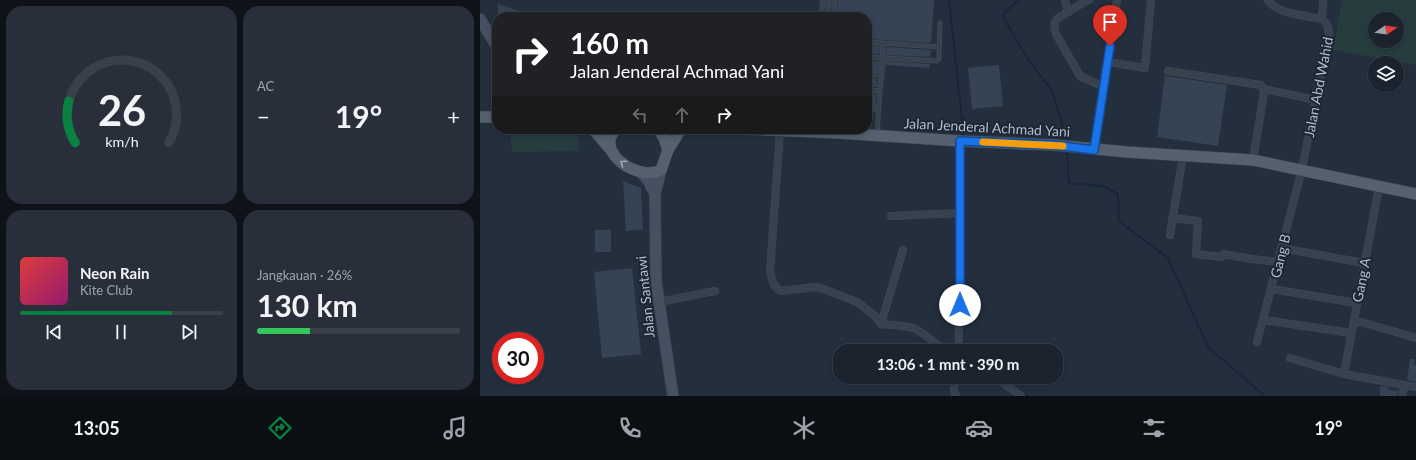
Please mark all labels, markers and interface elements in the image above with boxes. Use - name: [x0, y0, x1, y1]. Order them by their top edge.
- pin: [1093, 5, 1127, 46]
- icon: arrive: [1099, 11, 1121, 33]
- north arrow: [1368, 12, 1404, 48]
- map controls: [1368, 12, 1404, 92]
- text: 160 m: [570, 26, 649, 60]
- icon: right: [504, 28, 556, 80]
- street label: Jalan Abd Wahid: [1300, 35, 1336, 139]
- button: layers: [1368, 56, 1404, 92]
- text: Jalan Jenderal Achmad Yani: [570, 60, 784, 82]
- text: AC: [257, 78, 274, 94]
- text: 26: [97, 85, 146, 135]
- text: 19°: [335, 98, 382, 134]
- text: −: [257, 103, 270, 130]
- text: +: [447, 103, 460, 130]
- icon: left: [629, 104, 651, 126]
- icon: ahead: [671, 104, 693, 126]
- icon: right: [713, 104, 735, 126]
- street label: Jalan Jenderal Achmad Yani: [903, 114, 1071, 140]
- text: km/h: [105, 133, 138, 150]
- one-way arrow: [621, 161, 628, 168]
- street label: Gang B: [1266, 232, 1294, 280]
- street label: Jalan Santawi: [632, 255, 658, 339]
- street label: Gang A: [1348, 256, 1374, 304]
- text: Neon Rain: [80, 264, 149, 282]
- text: Jangkauan · 26%: [257, 267, 352, 283]
- text: Kite Club: [80, 282, 133, 298]
- position arrow: [939, 284, 981, 326]
- text: 130 km: [257, 287, 358, 323]
- icon: previous: [43, 321, 65, 343]
- icon: pause: [110, 321, 132, 343]
- icon: next: [178, 321, 200, 343]
- speed limit sign: 30: [492, 332, 544, 384]
- text: 13:06 · 1 mnt · 390 m: [877, 355, 1019, 373]
- icon: directions: [266, 414, 294, 442]
- icon: music: [441, 414, 469, 442]
- icon: phone: [616, 414, 644, 442]
- icon: climate: [790, 414, 818, 442]
- icon: car: [965, 414, 993, 442]
- icon: filters: [1140, 414, 1168, 442]
- text: 13:05: [73, 417, 120, 439]
- text: 19°: [1314, 417, 1343, 439]

